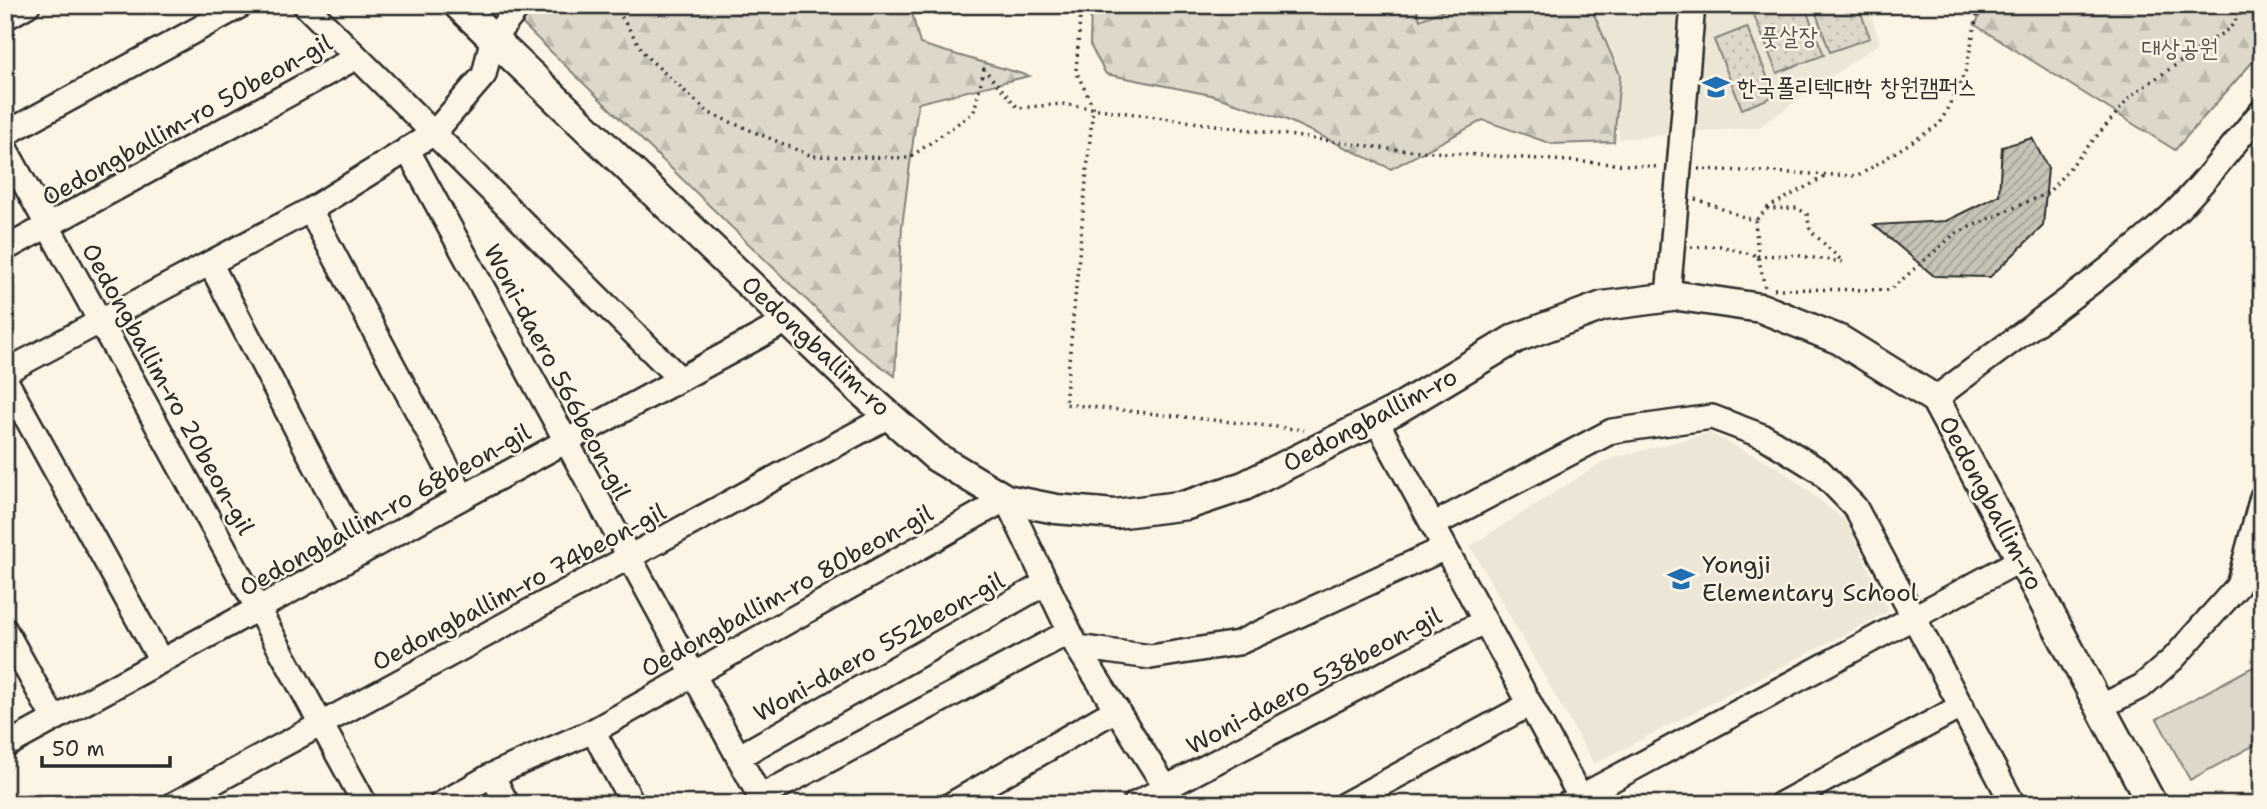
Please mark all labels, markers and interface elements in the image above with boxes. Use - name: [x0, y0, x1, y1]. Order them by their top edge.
- park label: 풋살장: [1760, 20, 1818, 52]
- street label: Oedongballim-ro 50beon-gil: [36, 26, 339, 213]
- park label: 대상공원: [2141, 32, 2219, 64]
- place label: 한국폴리텍대학 창원캠퍼스: [1737, 71, 1977, 103]
- school or university icon: 한국폴리텍대학 창원캠퍼스: [1701, 72, 1731, 102]
- street label: Oedongballim-ro 20beon-gil: [74, 237, 262, 541]
- street label: Woni-daero 566beon-gil: [476, 238, 639, 506]
- street label: Oedongballim-ro: [734, 268, 898, 424]
- street label: Oedongballim-ro: [1277, 361, 1463, 479]
- street label: Oedongballim-ro: [1932, 410, 2050, 596]
- street label: Oedongballim-ro 68beon-gil: [234, 416, 537, 604]
- street label: Oedongballim-ro 74beon-gil: [366, 495, 672, 678]
- street label: Oedongballim-ro 80beon-gil: [635, 497, 939, 685]
- place label: Yongji Elementary School: [1702, 549, 1919, 609]
- street label: Woni-daero 552beon-gil: [748, 564, 1011, 729]
- school or university icon: Yongji Elementary School: [1666, 564, 1696, 594]
- street label: Woni-daero 538beon-gil: [1181, 600, 1448, 762]
- scale bar: [42, 725, 170, 769]
- text: 50 m: [52, 735, 105, 763]

